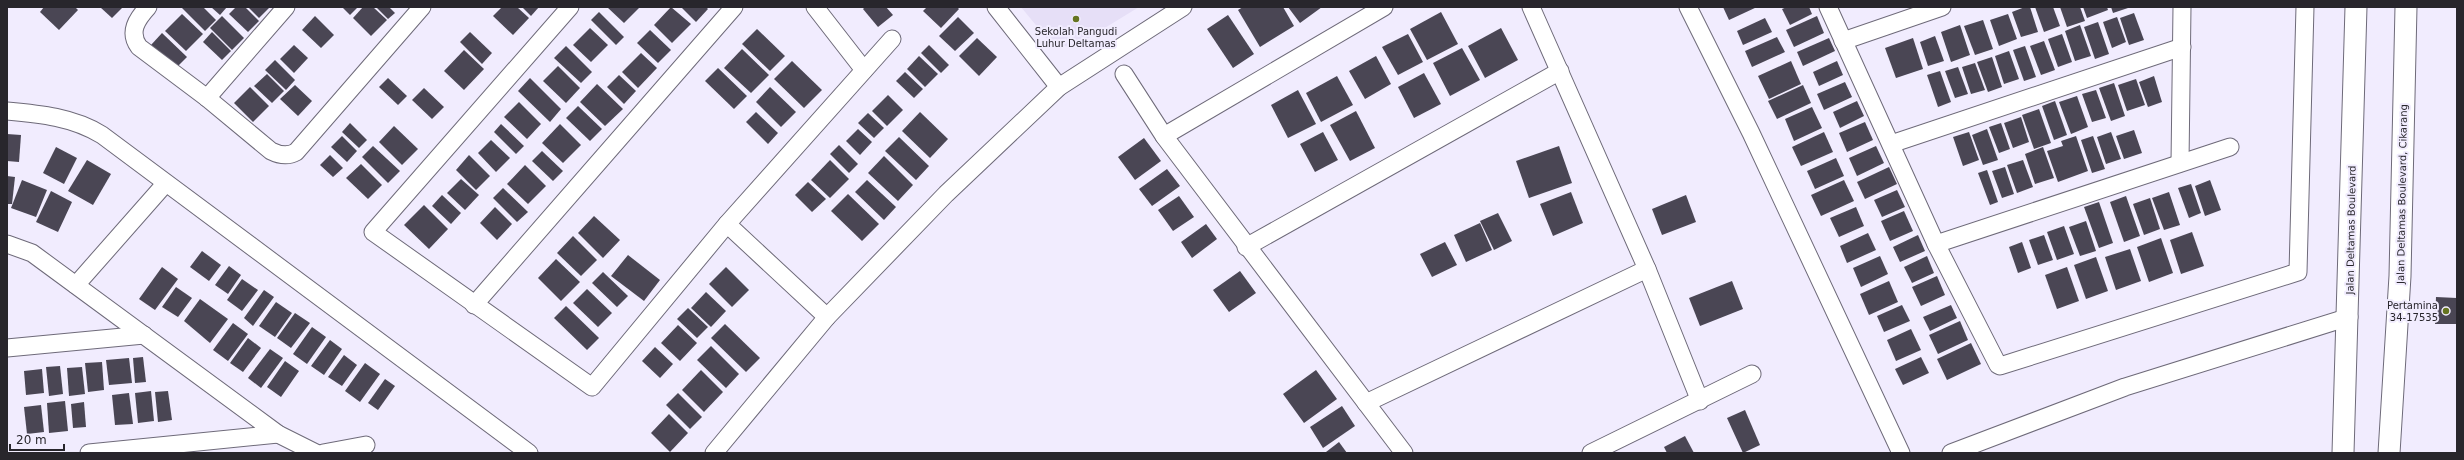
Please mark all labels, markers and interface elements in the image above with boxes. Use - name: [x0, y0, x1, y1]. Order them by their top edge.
- marker: Sekolah Pangudi Luhur Deltamas: [1071, 14, 1081, 24]
- place label: Sekolah Pangudi Luhur Deltamas: [1035, 26, 1117, 49]
- street label: Jalan Deltamas Boulevard, Cikarang: [2395, 104, 2409, 285]
- street label: Jalan Deltamas Boulevard: [2344, 165, 2358, 296]
- place label: Pertamina 34-17535: [2387, 300, 2438, 323]
- marker: Pertamina 34-17535: [2441, 306, 2451, 316]
- scale bar: [10, 426, 64, 452]
- text: 20 m: [16, 433, 47, 447]

